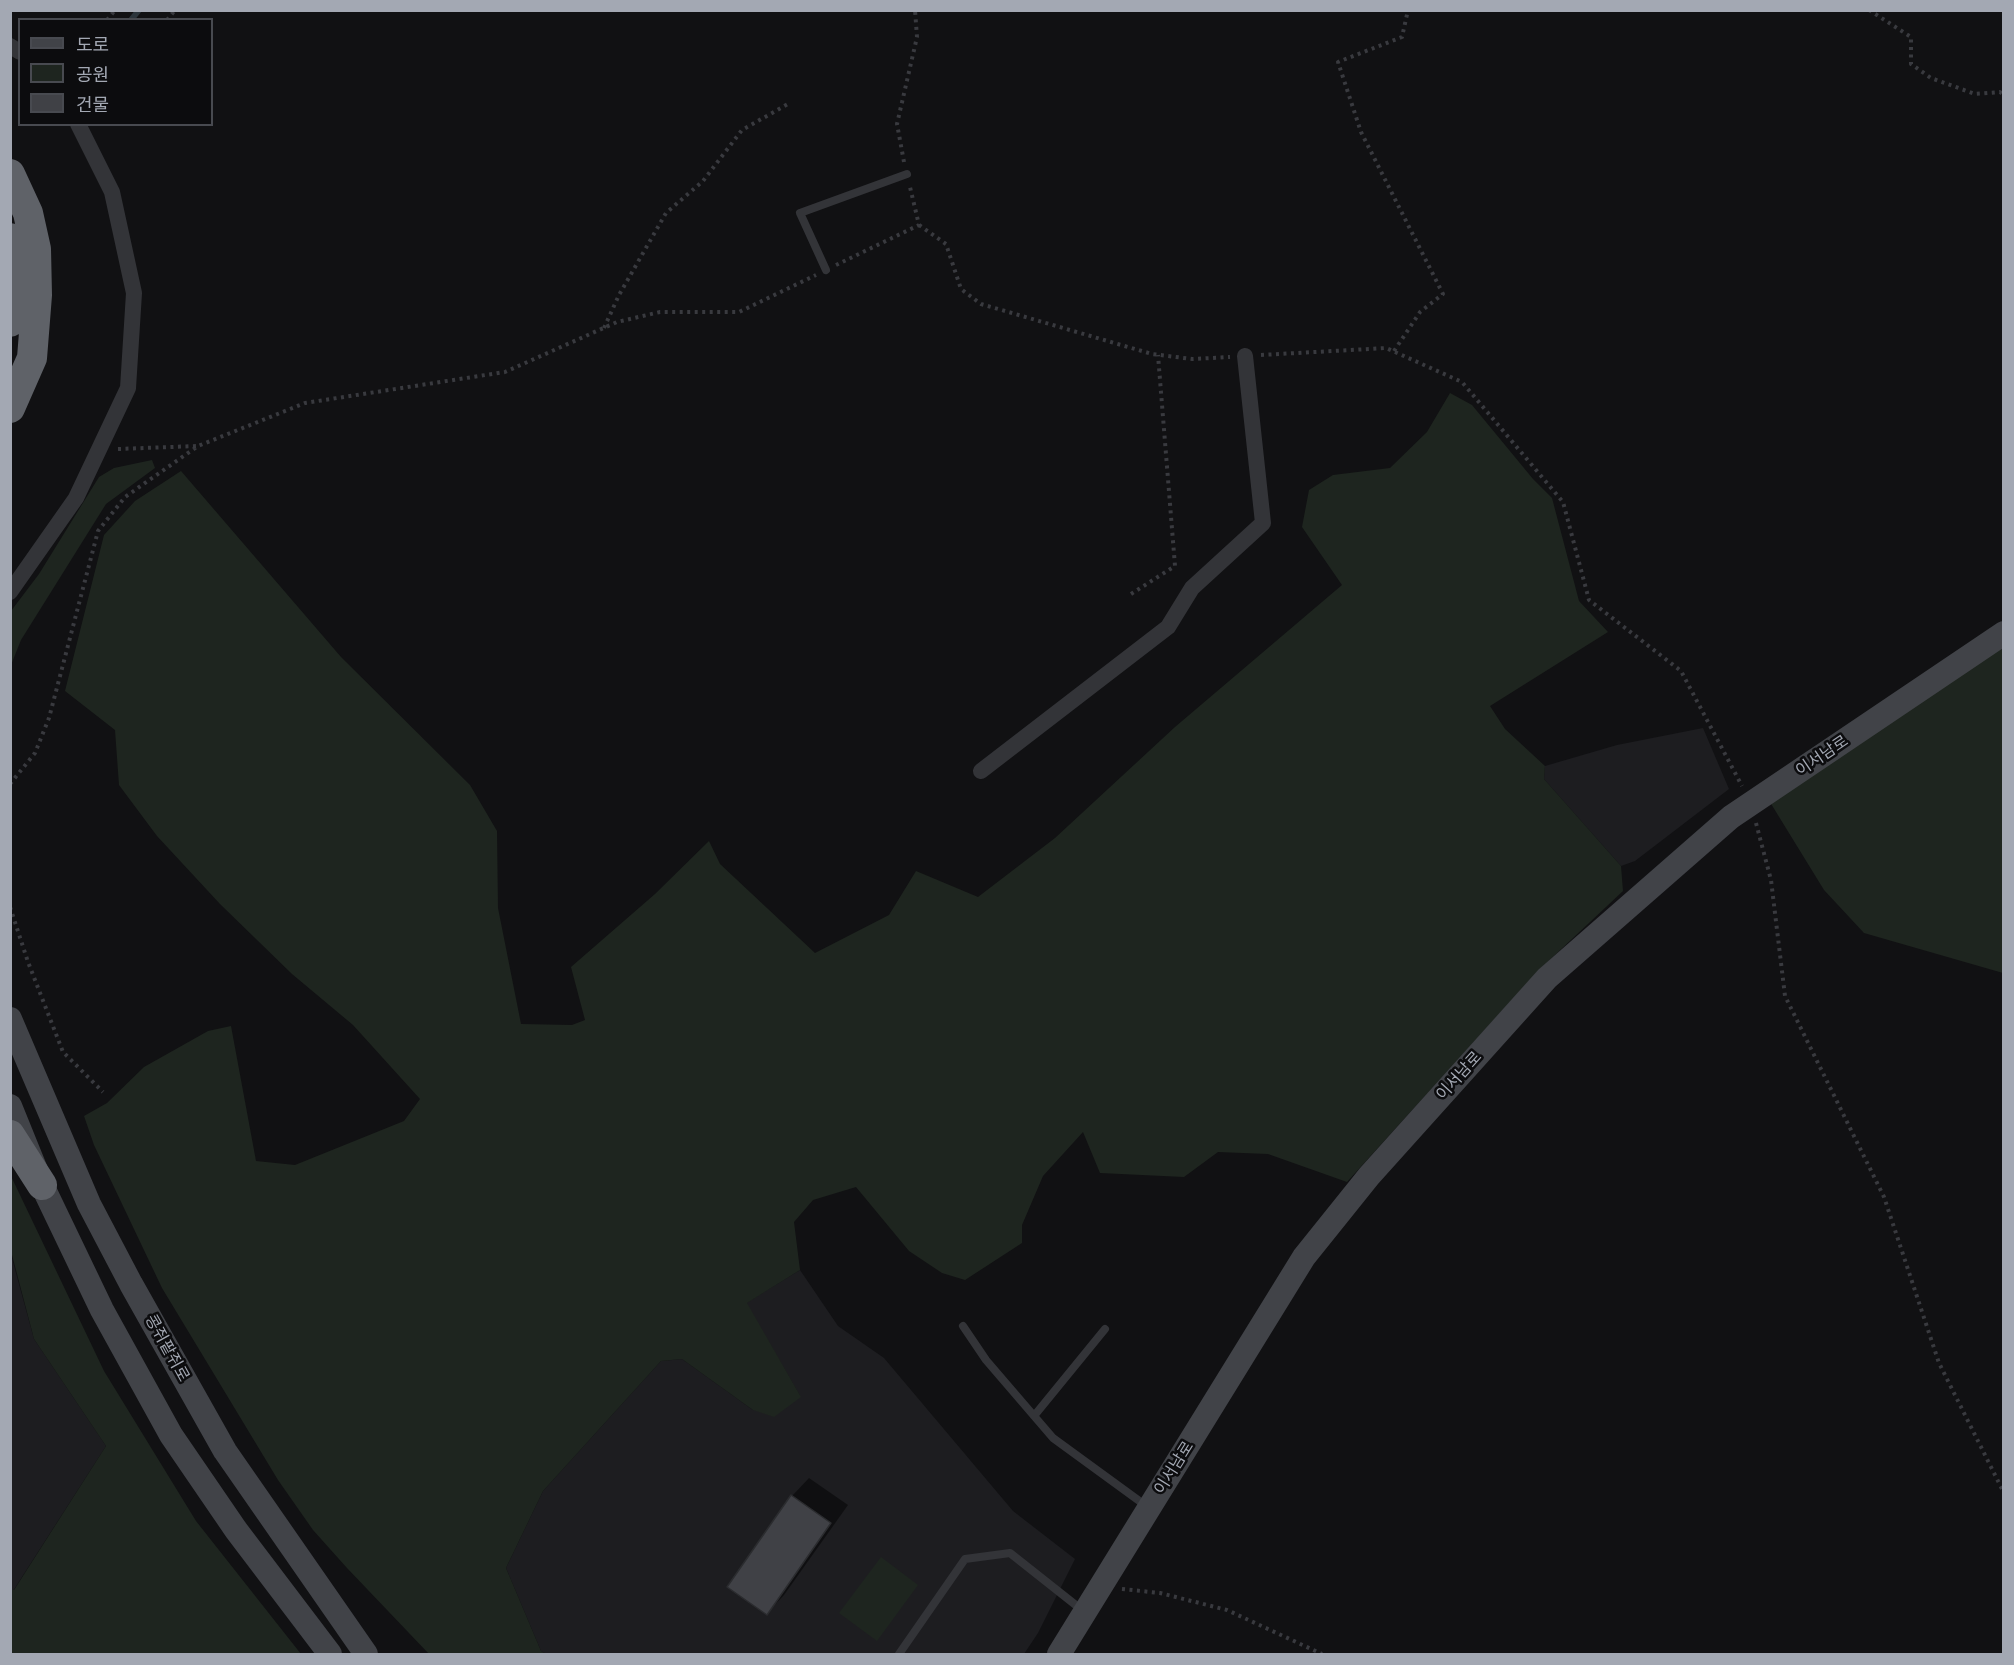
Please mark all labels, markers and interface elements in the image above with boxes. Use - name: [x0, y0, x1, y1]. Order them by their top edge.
- legend: [18, 18, 213, 126]
- text: 도로: [76, 34, 109, 55]
- text: 공원: [76, 64, 109, 85]
- text: 건물: [76, 94, 109, 115]
- street label: 이서남로: [1792, 732, 1852, 780]
- street label: 이서남로: [1432, 1048, 1486, 1104]
- street label: 콩쥐팥쥐로: [141, 1311, 193, 1385]
- street label: 이서남로: [1150, 1438, 1198, 1498]

